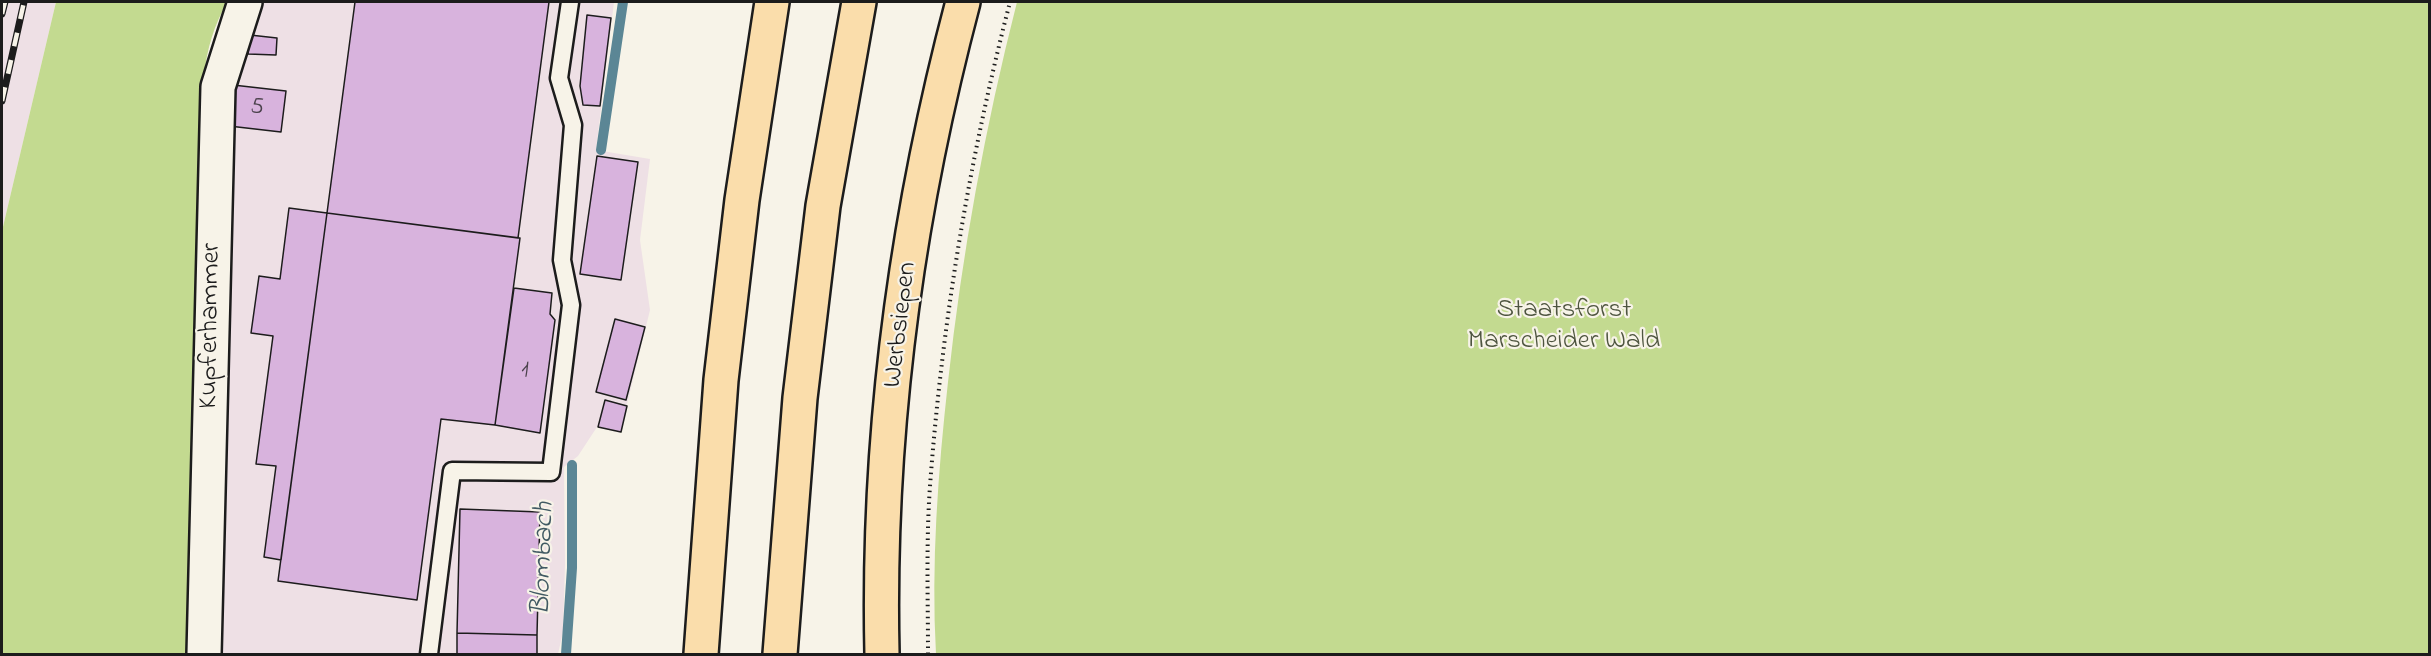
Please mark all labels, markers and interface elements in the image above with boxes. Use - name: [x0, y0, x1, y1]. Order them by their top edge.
- house number: 5: [250, 95, 264, 123]
- street label: Kupferhammer: [194, 243, 230, 409]
- street label: Werbsiepen: [878, 260, 926, 390]
- park label: Staatsforst Marscheider Wald: [1468, 296, 1660, 359]
- house number: 1: [521, 358, 529, 386]
- water label: Blombach: [526, 502, 564, 616]

